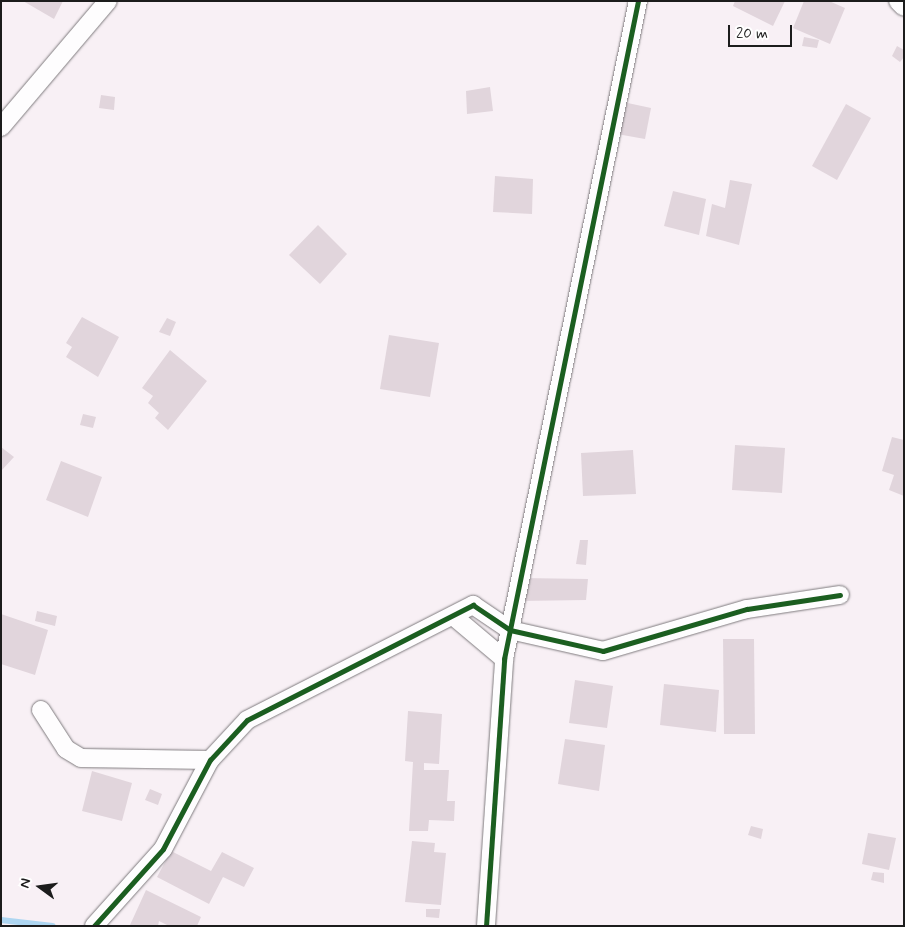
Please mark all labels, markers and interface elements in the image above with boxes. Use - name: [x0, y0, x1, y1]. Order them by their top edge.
- scale bar: [730, 15, 794, 47]
- text: 20 m: [736, 24, 768, 44]
- north arrow: [15, 862, 65, 912]
- text: N: [16, 877, 35, 890]

